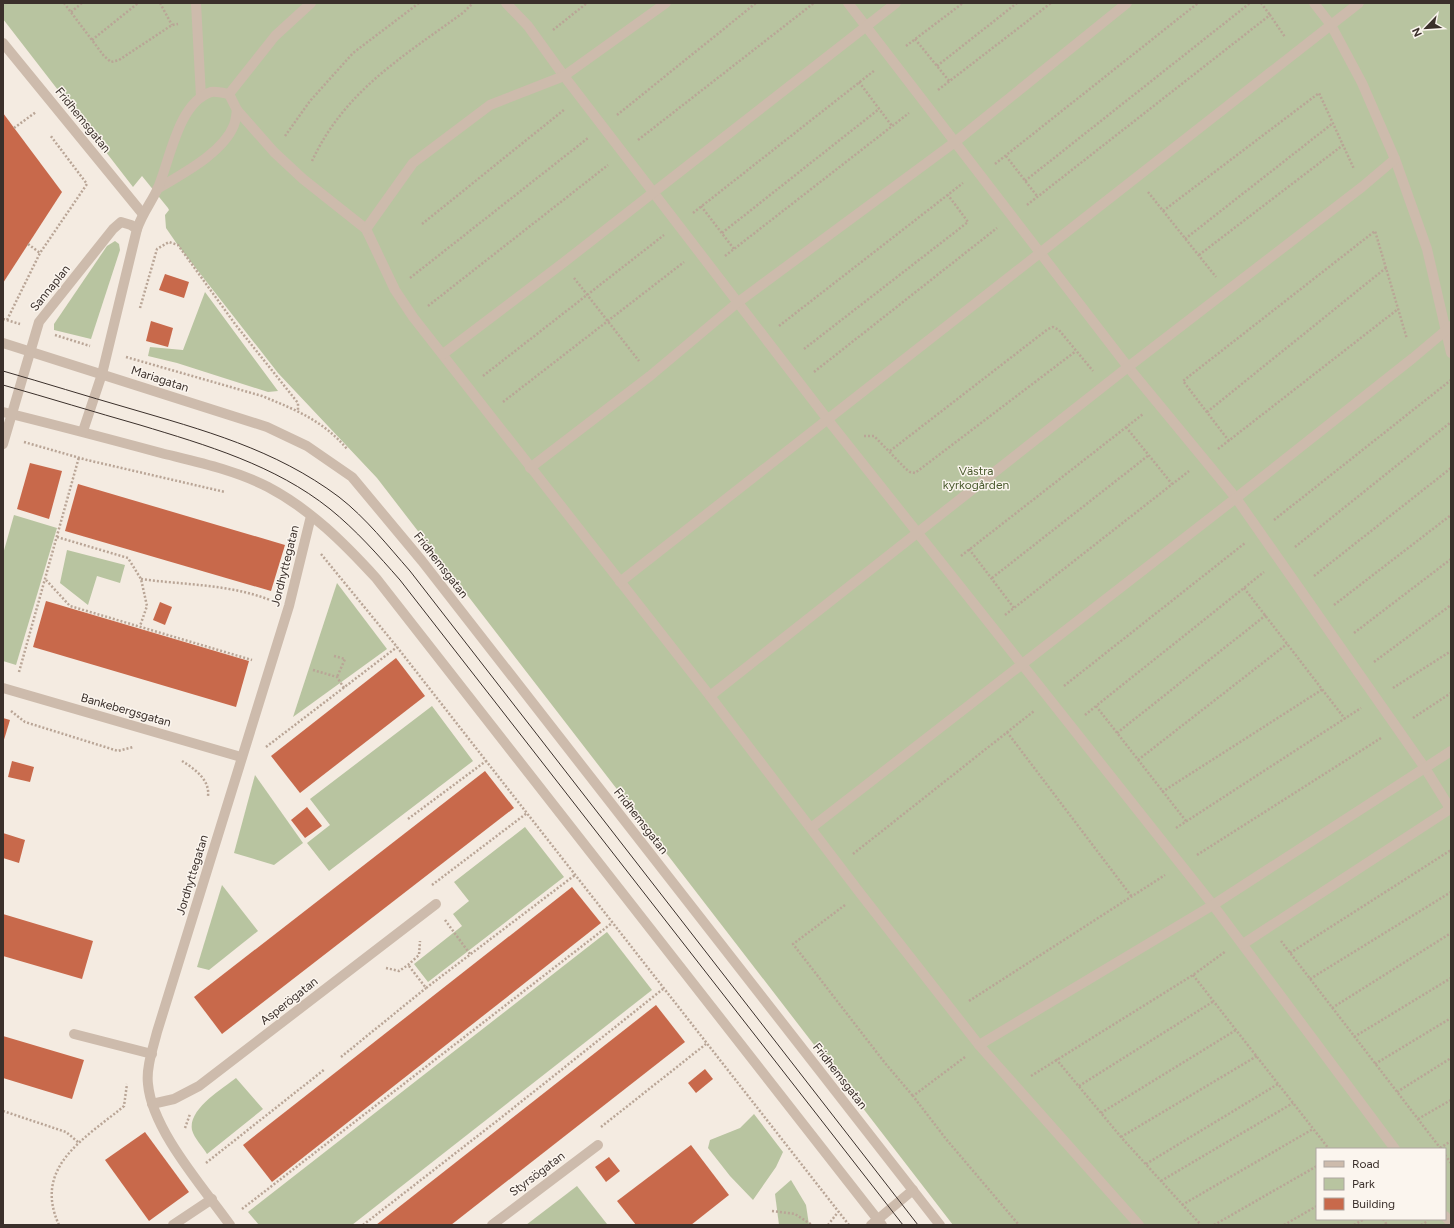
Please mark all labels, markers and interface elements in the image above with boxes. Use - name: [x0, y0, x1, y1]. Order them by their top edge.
- north arrow: [1406, 8, 1446, 48]
- text: N: [1410, 25, 1425, 39]
- street label: Fridhemsgatan: [52, 85, 114, 156]
- street label: Sannaplan: [27, 262, 73, 314]
- street label: Mariagatan: [129, 363, 191, 395]
- park label: Västra kyrkogården: [943, 464, 1009, 492]
- street label: Jordhyttegatan: [268, 524, 302, 608]
- street label: Fridhemsgatan: [411, 529, 471, 601]
- street label: Bankebergsgatan: [79, 690, 173, 730]
- street label: Fridhemsgatan: [611, 785, 671, 857]
- street label: Jordhyttegatan: [173, 833, 211, 917]
- street label: Asperögatan: [258, 974, 321, 1028]
- street label: Fridhemsgatan: [810, 1040, 870, 1112]
- legend: [1316, 1148, 1446, 1220]
- street label: Styrsögatan: [507, 1149, 568, 1199]
- text: Road: [1352, 1157, 1380, 1171]
- text: Park: [1352, 1177, 1375, 1191]
- text: Building: [1352, 1197, 1395, 1211]

